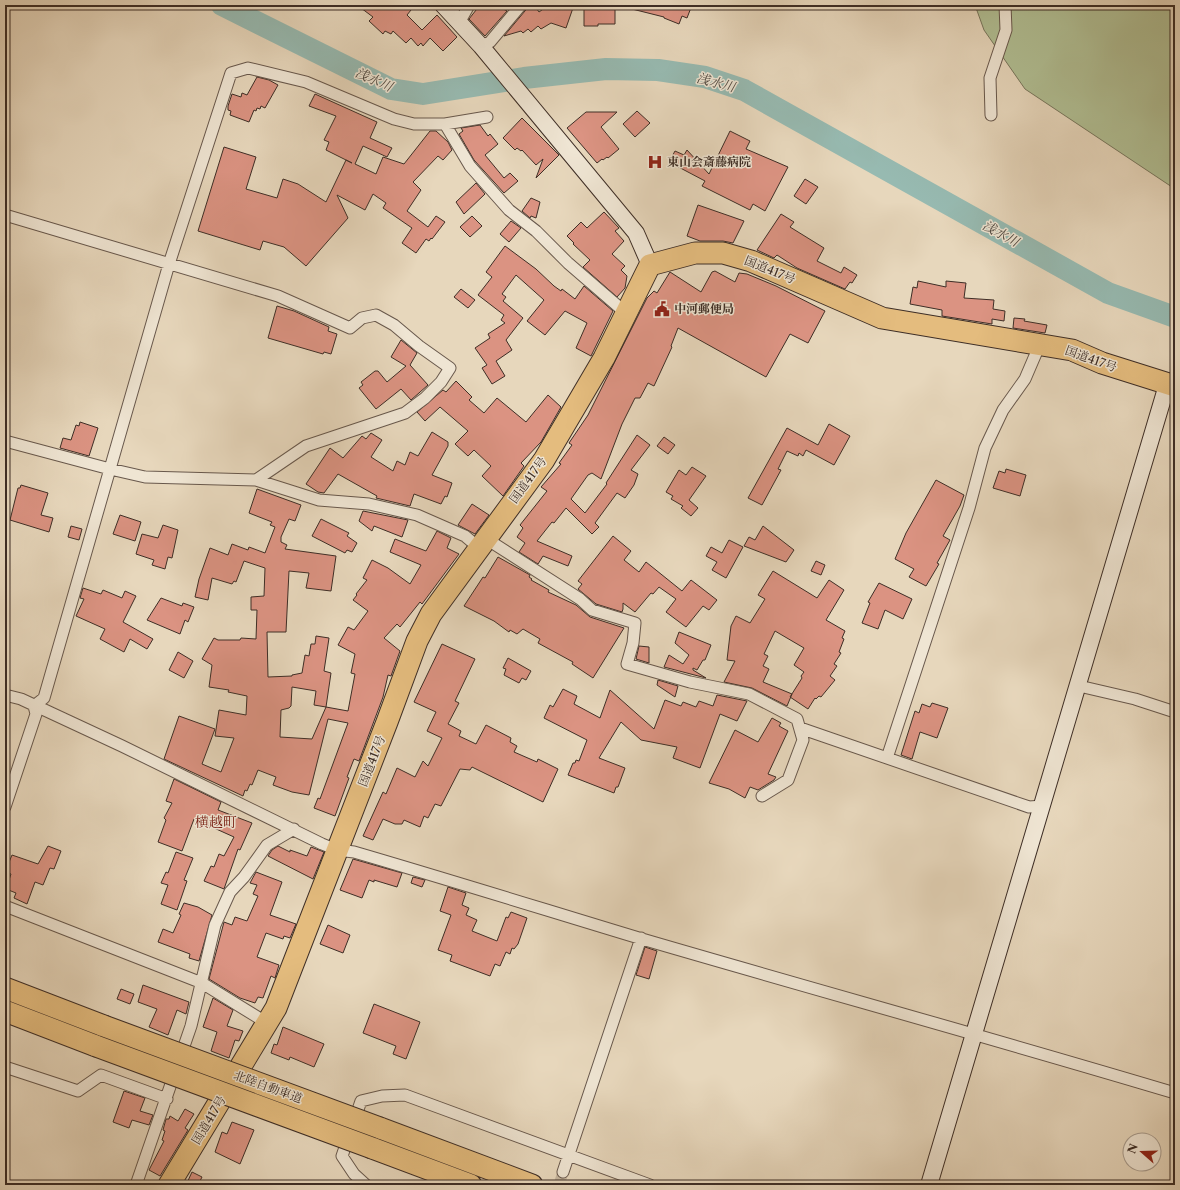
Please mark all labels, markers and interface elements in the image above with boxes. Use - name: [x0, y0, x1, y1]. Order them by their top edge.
- water label: 浅水川: [353, 64, 397, 95]
- water label: 浅水川: [695, 69, 739, 95]
- hospital icon: 東山会斎藤病院: [646, 153, 664, 171]
- place label: 東山会斎藤病院: [667, 154, 751, 169]
- water label: 浅水川: [980, 217, 1024, 250]
- street label: 国道417号: [742, 252, 798, 287]
- public building icon: 中河郵便局: [653, 300, 671, 318]
- place label: 中河郵便局: [674, 301, 734, 316]
- street label: 国道417号: [1063, 342, 1119, 375]
- street label: 国道417号: [506, 453, 550, 506]
- street label: 国道417号: [355, 733, 388, 789]
- district label: 横越町: [195, 813, 237, 831]
- street label: 北陸自動車道: [232, 1067, 305, 1106]
- street label: 国道417号: [188, 1093, 229, 1147]
- north arrow: [1122, 1132, 1162, 1172]
- text: N: [1124, 1141, 1141, 1155]

